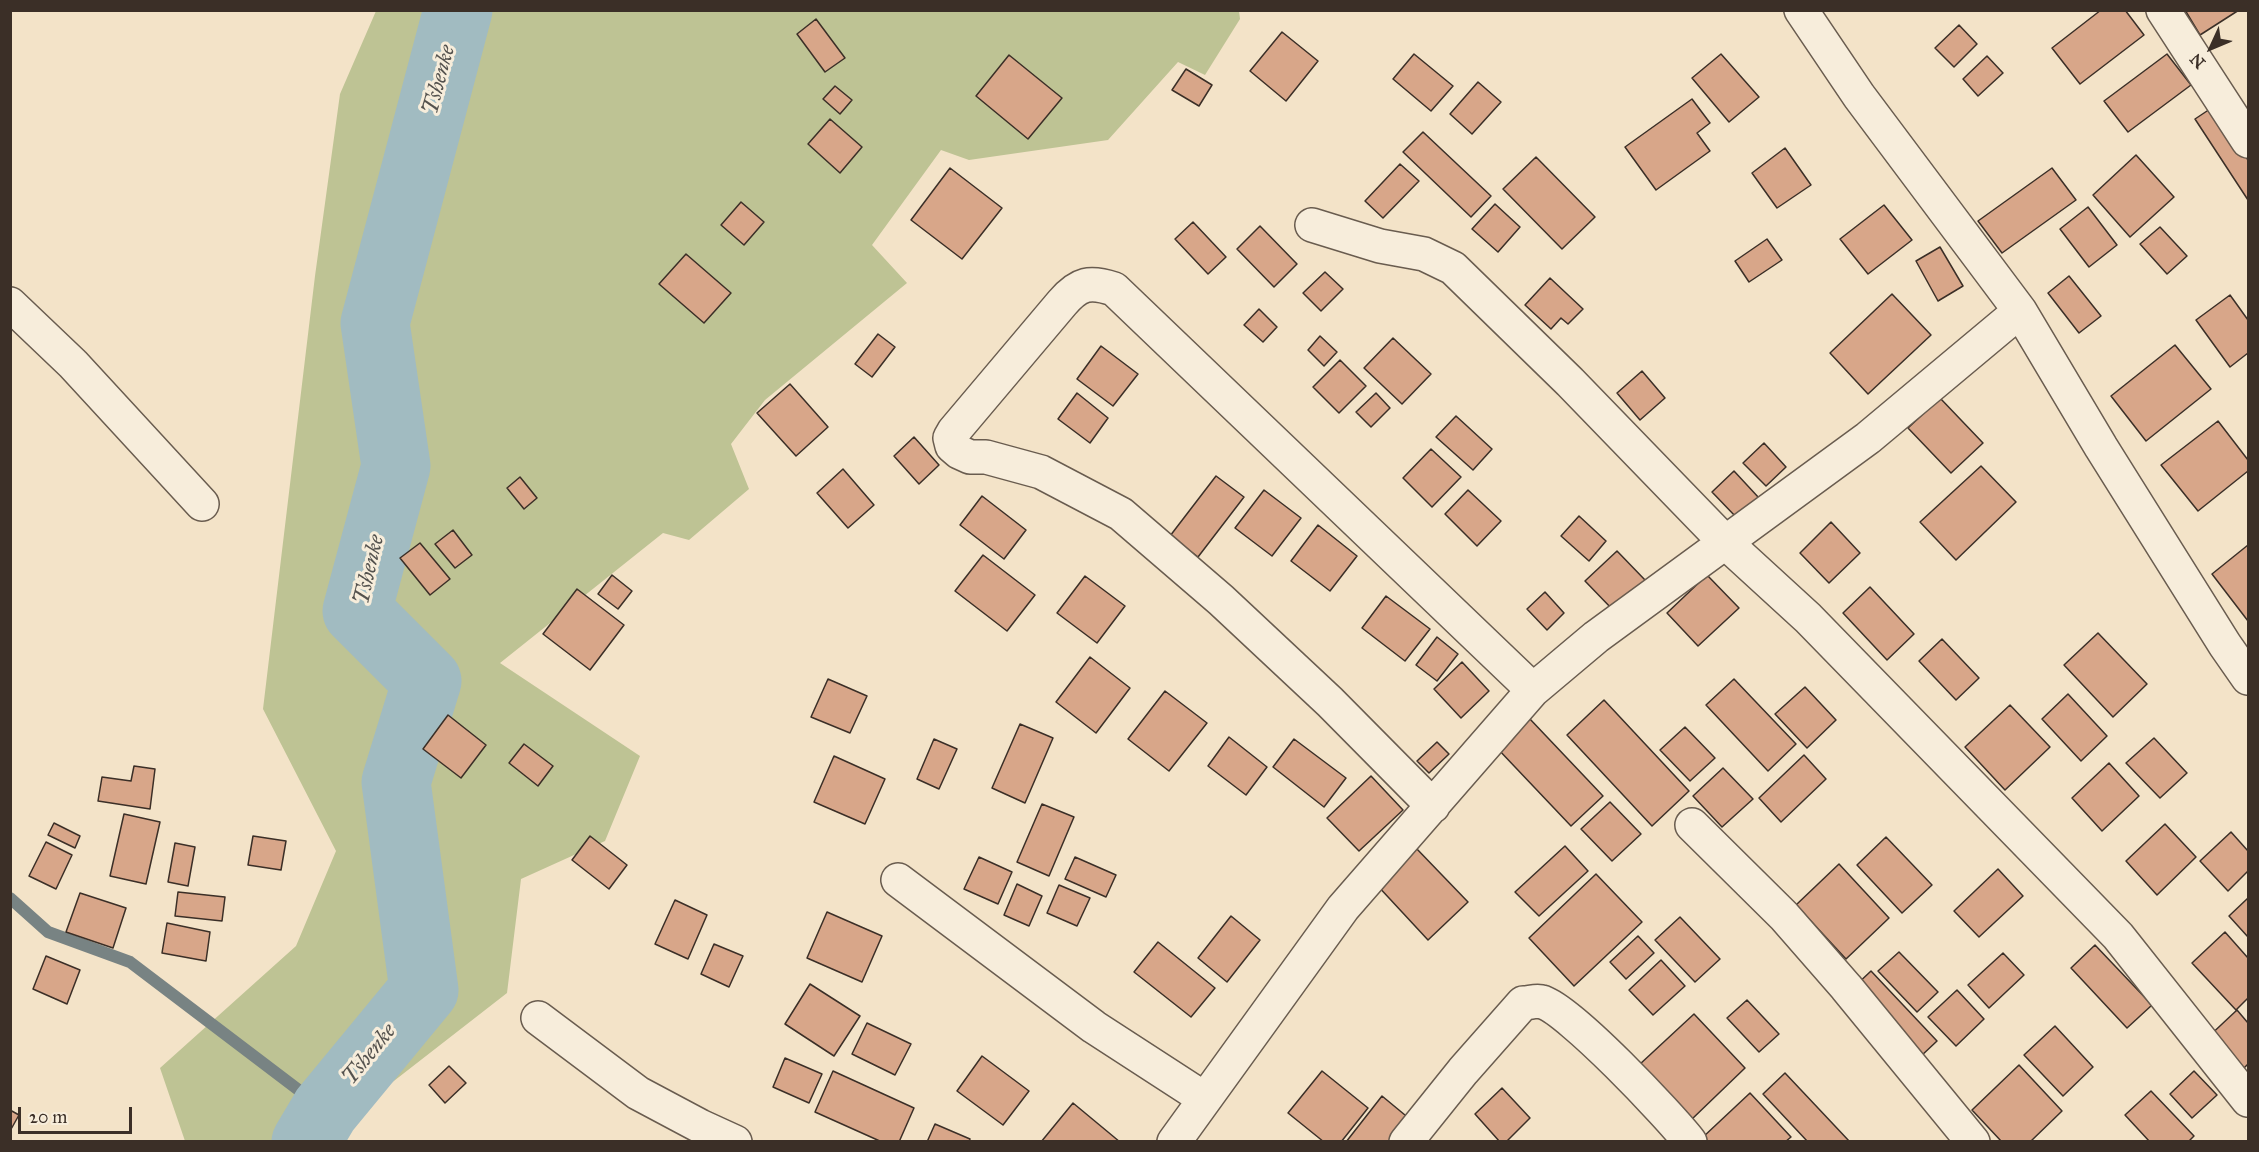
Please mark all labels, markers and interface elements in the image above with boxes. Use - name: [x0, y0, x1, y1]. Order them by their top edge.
- north arrow: [2181, 18, 2241, 78]
- water label: Tshenke: [418, 43, 462, 117]
- text: N: [2186, 49, 2209, 72]
- water label: Tshenke: [349, 533, 391, 607]
- water label: Tshenke: [338, 1019, 402, 1091]
- scale bar: [21, 1095, 135, 1133]
- text: 20 m: [29, 1106, 67, 1128]

